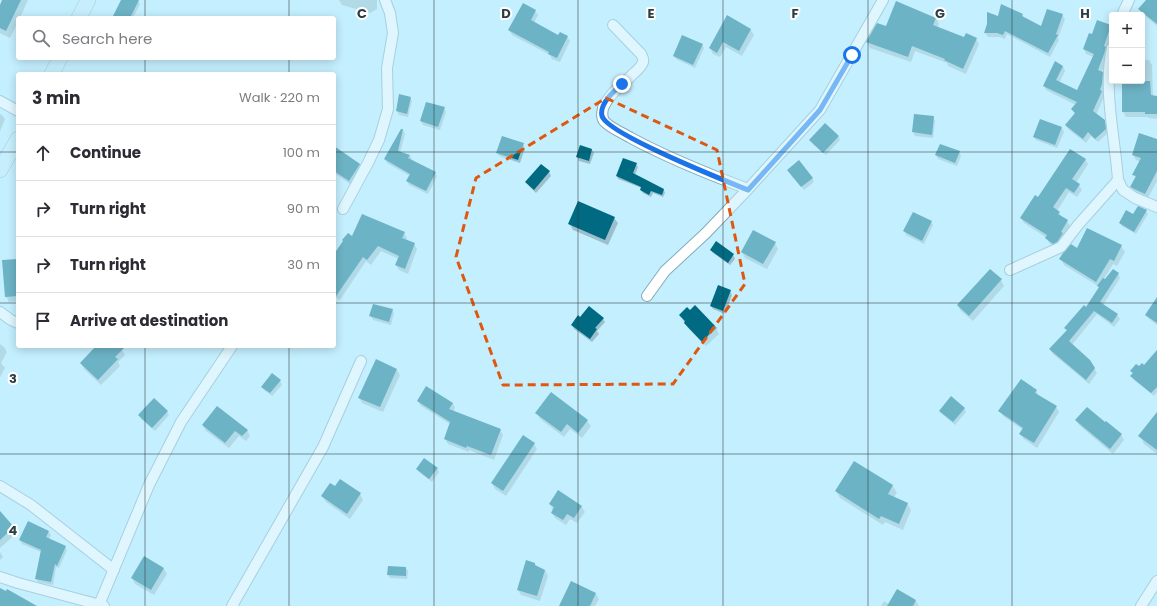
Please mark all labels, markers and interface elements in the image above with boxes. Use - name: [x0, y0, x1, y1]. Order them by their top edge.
- text: C: [357, 4, 367, 23]
- text: D: [501, 4, 511, 23]
- text: E: [647, 4, 655, 23]
- text: F: [791, 4, 799, 23]
- text: G: [935, 4, 945, 23]
- text: H: [1080, 4, 1090, 23]
- map controls: [1109, 12, 1145, 84]
- button: +: [1109, 12, 1145, 48]
- search box: [16, 16, 336, 60]
- icon: search: [30, 27, 52, 49]
- text: Search here: [62, 28, 152, 49]
- route start: [843, 46, 861, 64]
- button: −: [1109, 48, 1145, 84]
- route end: [613, 75, 631, 93]
- text: 3 min: [32, 86, 80, 110]
- text: Walk · 220 m: [239, 88, 320, 107]
- icon: ahead: [32, 142, 54, 164]
- text: Continue: [70, 142, 141, 163]
- text: 100 m: [283, 143, 320, 162]
- icon: right: [32, 198, 54, 220]
- text: Turn right: [70, 198, 146, 219]
- text: 90 m: [287, 199, 320, 218]
- icon: right: [32, 254, 54, 276]
- text: Turn right: [70, 254, 146, 275]
- text: 30 m: [287, 255, 320, 274]
- icon: arrive: [32, 310, 54, 332]
- text: Arrive at destination: [70, 310, 228, 331]
- text: 3: [9, 369, 17, 388]
- text: 4: [9, 521, 18, 540]

